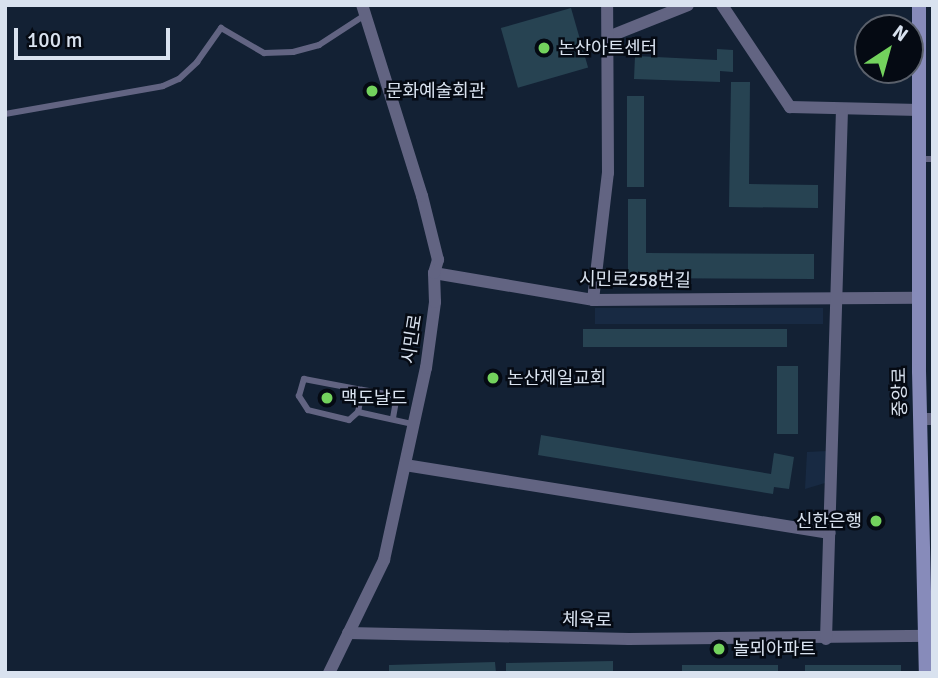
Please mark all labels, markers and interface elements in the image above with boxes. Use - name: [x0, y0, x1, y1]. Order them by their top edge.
- scale bar: [18, 14, 173, 58]
- north arrow: [854, 14, 924, 84]
- text: N: [888, 20, 913, 47]
- text: 100 m: [27, 27, 82, 53]
- place label: 논산아트센터: [558, 37, 657, 59]
- marker: 논산아트센터: [536, 40, 552, 56]
- place label: 문화예술회관: [386, 80, 485, 102]
- marker: 문화예술회관: [364, 83, 380, 99]
- street label: 시민로258번길: [579, 268, 691, 292]
- street label: 시민로: [397, 313, 427, 365]
- place label: 논산제일교회: [507, 367, 606, 389]
- street label: 중앙로: [889, 367, 911, 417]
- marker: 논산제일교회: [485, 370, 501, 386]
- place label: 맥도날드: [341, 387, 407, 409]
- marker: 맥도날드: [319, 390, 335, 406]
- place label: 신한은행: [796, 510, 862, 532]
- marker: 신한은행: [868, 513, 884, 529]
- street label: 체육로: [562, 609, 612, 631]
- place label: 놀뫼아파트: [733, 638, 816, 660]
- marker: 놀뫼아파트: [711, 641, 727, 657]

